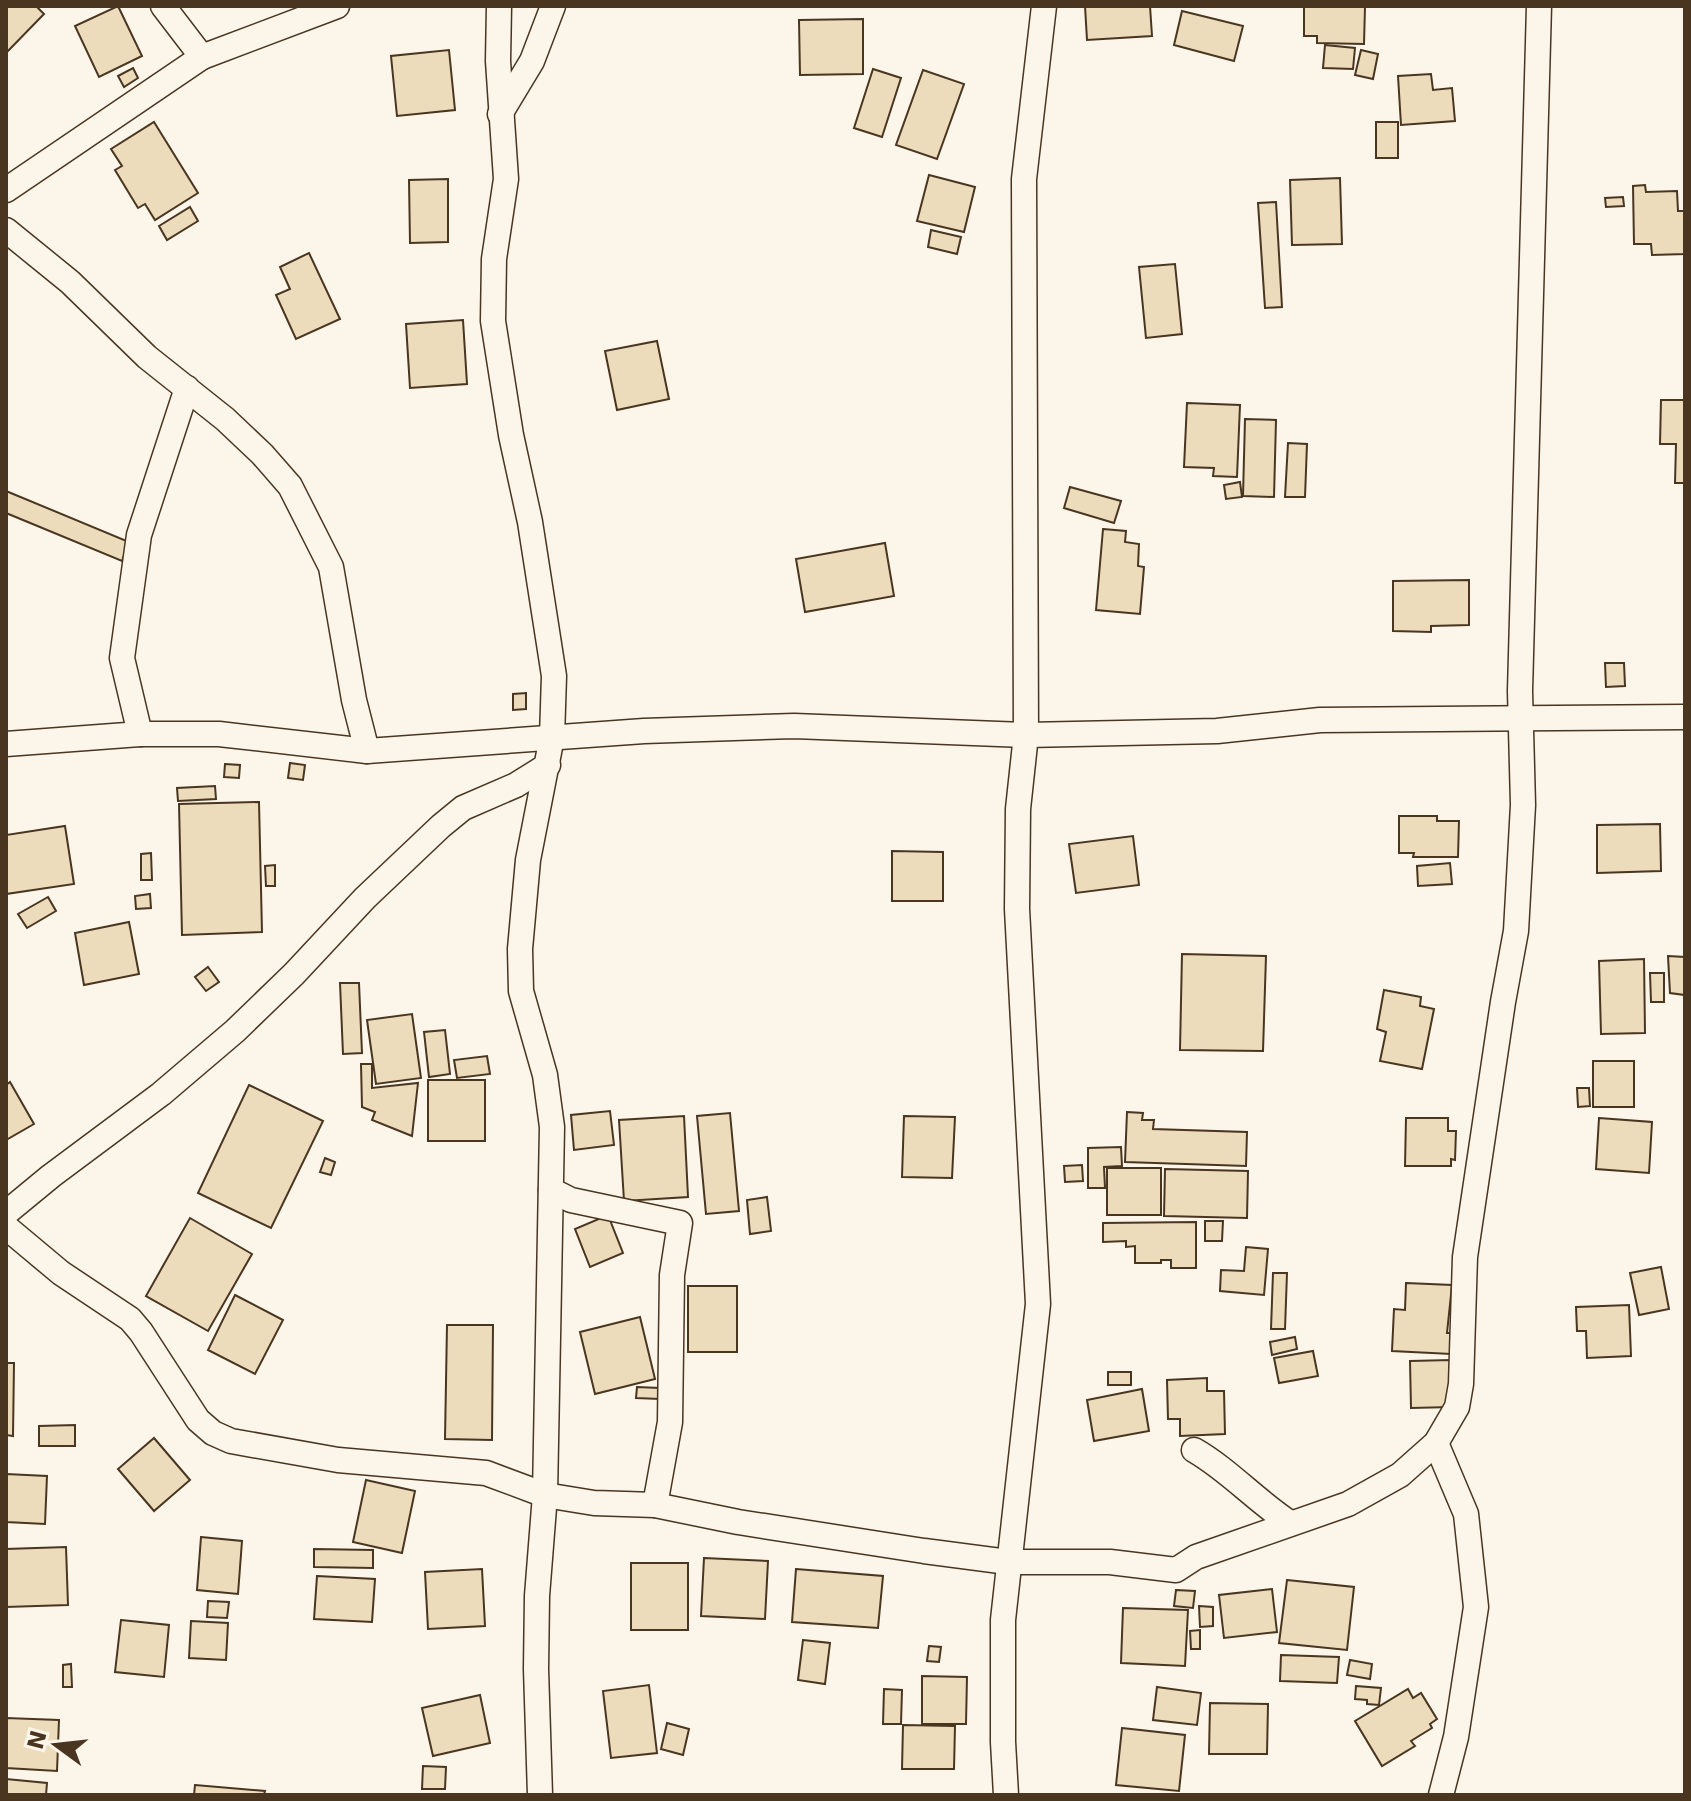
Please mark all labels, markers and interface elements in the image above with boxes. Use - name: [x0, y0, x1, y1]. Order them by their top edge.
- north arrow: [16, 1705, 96, 1785]
- text: N: [23, 1728, 52, 1752]

